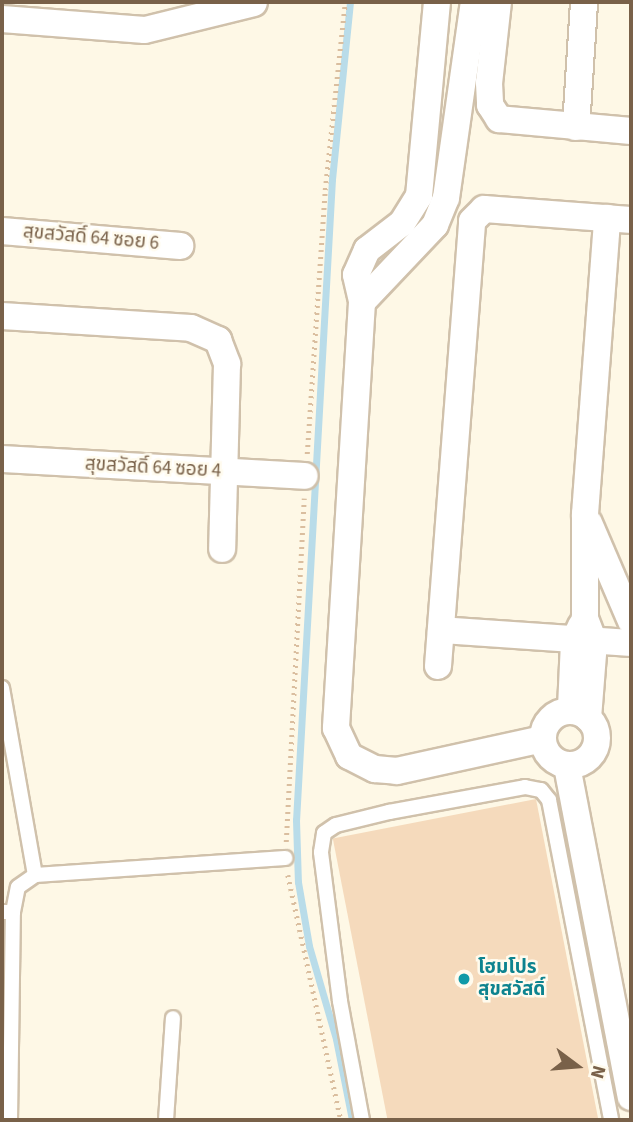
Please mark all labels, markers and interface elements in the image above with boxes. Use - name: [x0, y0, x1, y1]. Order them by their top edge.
- street label: สุขสวัสดิ์ 64 ซอย 6: [22, 221, 160, 255]
- street label: สุขสวัสดิ์ 64 ซอย 4: [84, 453, 222, 483]
- place label: โฮมโปร สุขสวัสดิ์: [478, 957, 545, 1001]
- marker: โฮมโปร สุขสวัสดิ์: [456, 971, 472, 987]
- north arrow: [542, 1031, 612, 1101]
- text: N: [583, 1062, 612, 1082]

